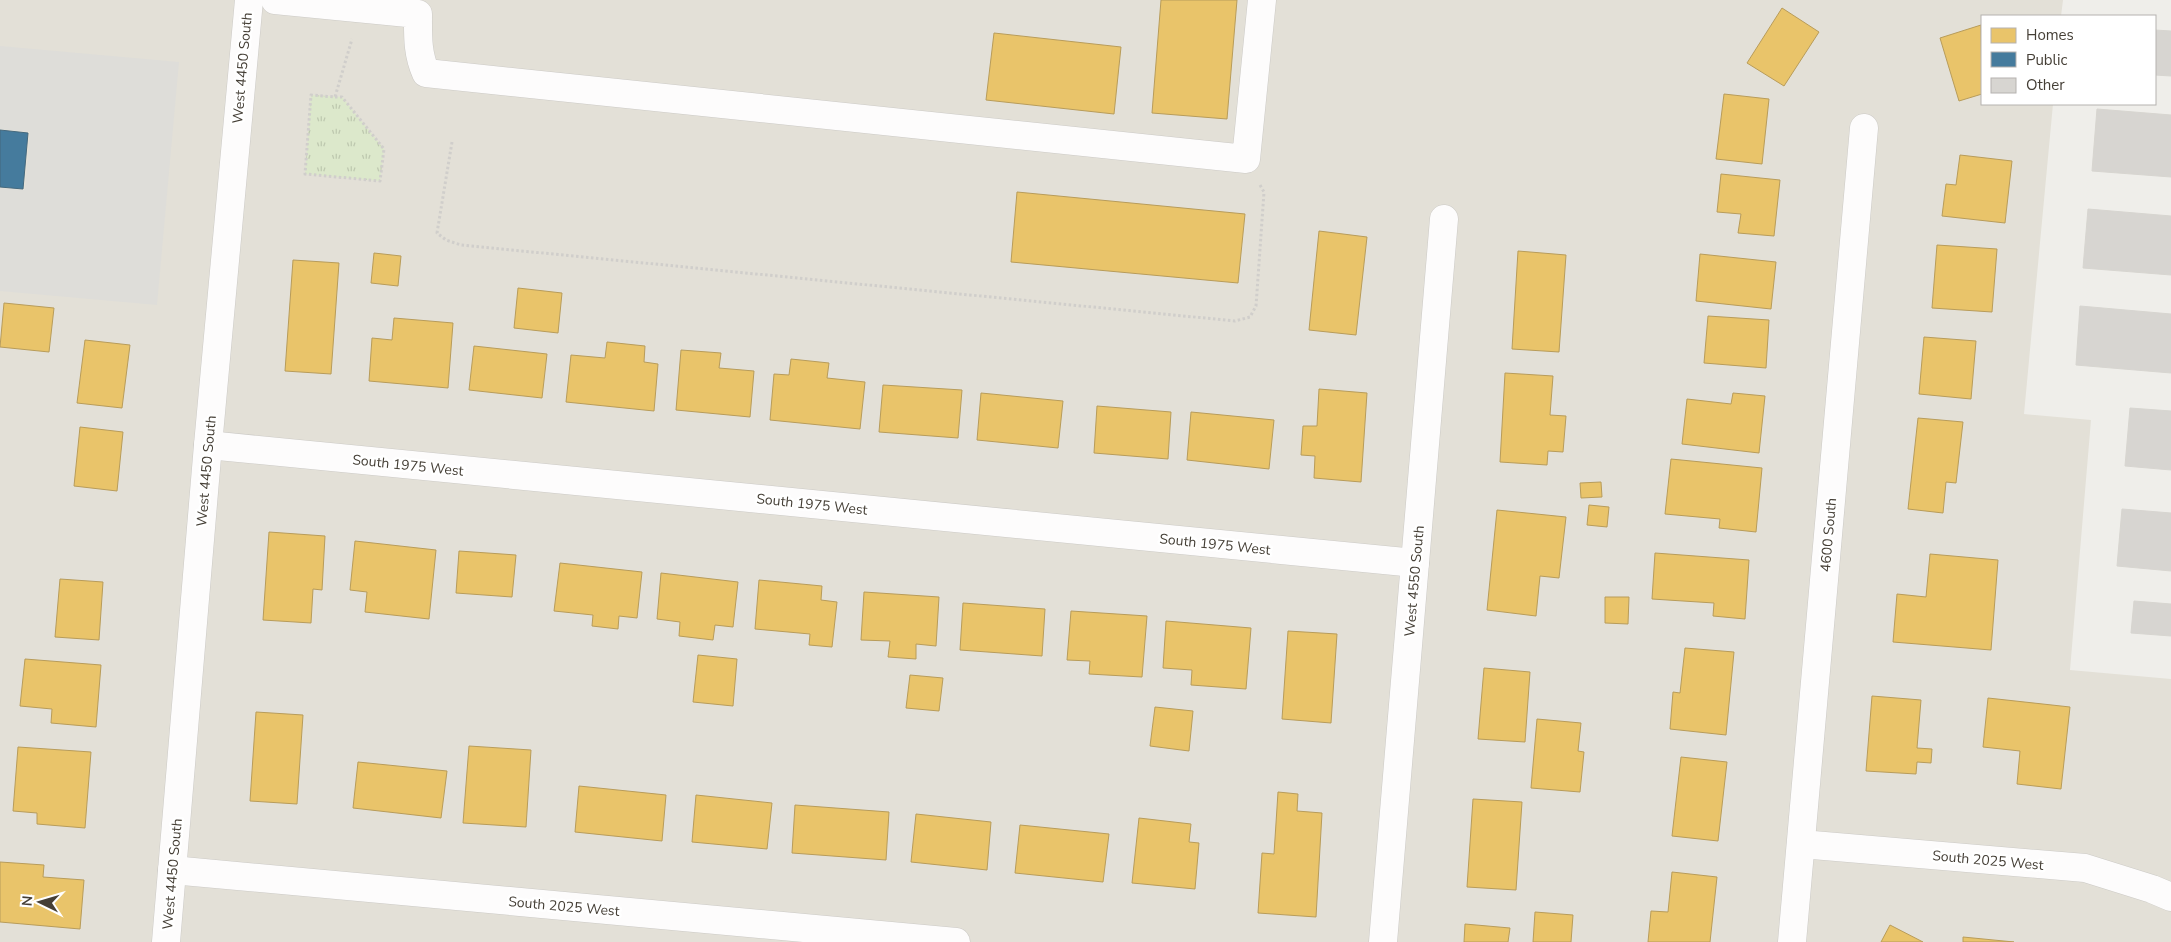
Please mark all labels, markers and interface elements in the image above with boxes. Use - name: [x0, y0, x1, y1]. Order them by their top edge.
- street label: West 4450 South: [228, 12, 257, 124]
- legend: [1981, 15, 2156, 105]
- text: Homes: [2026, 25, 2074, 45]
- text: Public: [2026, 50, 2067, 70]
- text: Other: [2026, 75, 2065, 95]
- street label: West 4450 South: [192, 415, 221, 527]
- street label: South 1975 West: [352, 450, 464, 481]
- street label: South 1975 West: [756, 489, 868, 520]
- street label: 4600 South: [1816, 497, 1841, 573]
- street label: West 4550 South: [1400, 525, 1429, 637]
- street label: South 1975 West: [1159, 529, 1271, 560]
- street label: West 4450 South: [158, 818, 187, 930]
- street label: South 2025 West: [1932, 846, 2044, 875]
- north arrow: [15, 877, 65, 927]
- street label: South 2025 West: [508, 892, 620, 921]
- text: N: [18, 895, 37, 907]

